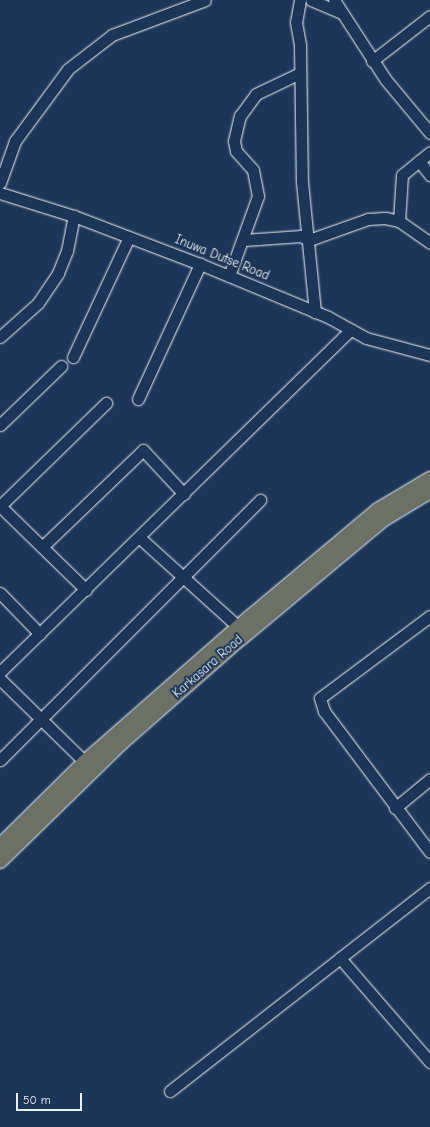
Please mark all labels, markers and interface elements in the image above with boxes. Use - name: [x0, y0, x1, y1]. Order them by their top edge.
- street label: Inuwa Dutse Road: [173, 232, 271, 284]
- street label: Karkasara Road: [170, 632, 246, 702]
- scale bar: [18, 1085, 84, 1111]
- text: 50 m: [23, 1093, 51, 1107]

